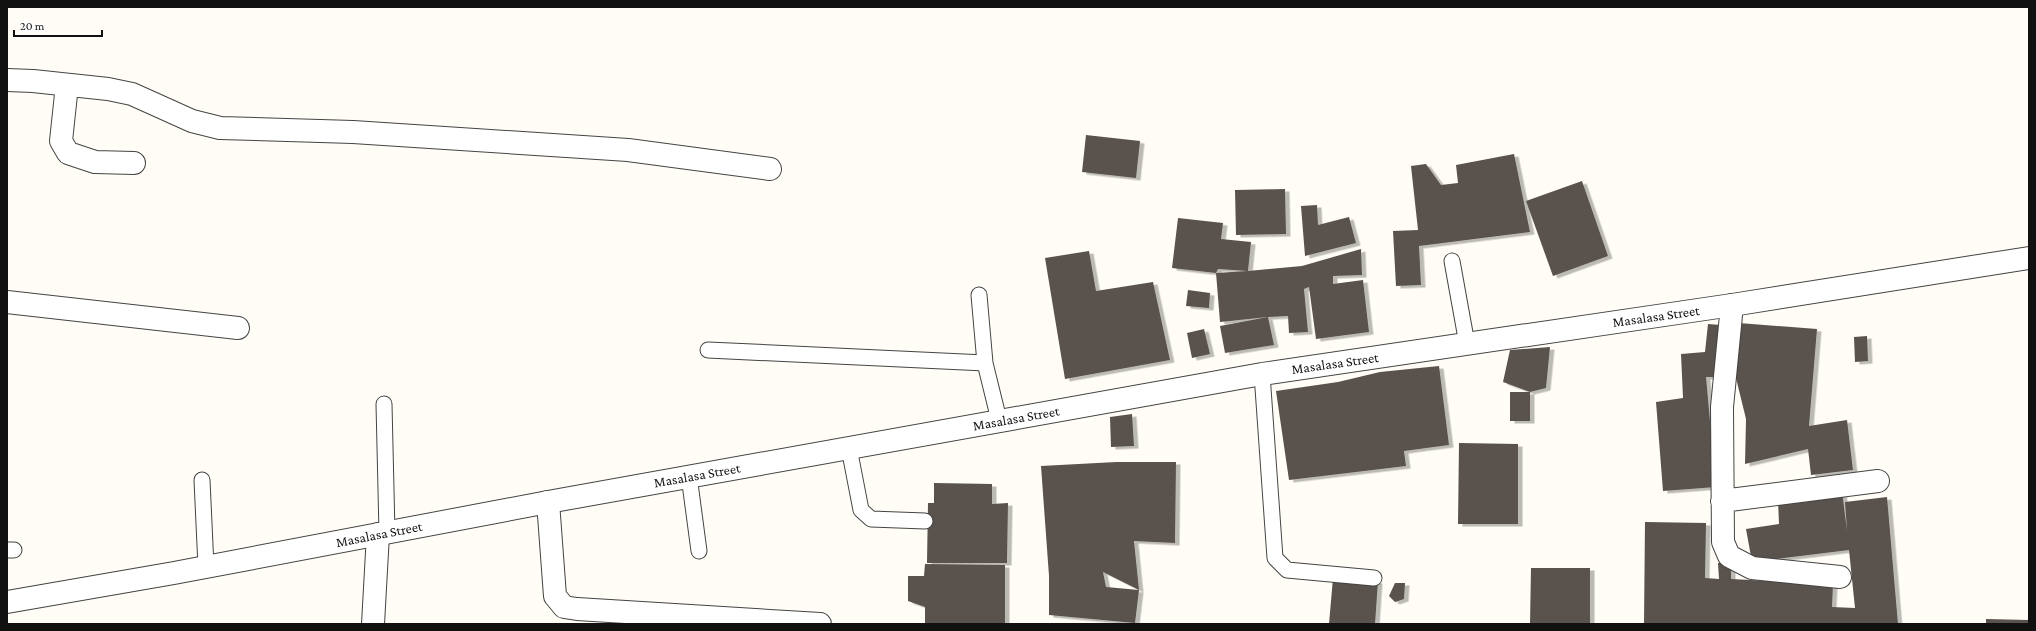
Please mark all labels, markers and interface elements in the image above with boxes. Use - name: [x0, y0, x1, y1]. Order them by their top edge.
- scale bar: [14, 12, 102, 38]
- text: 20 m: [20, 19, 45, 33]
- street label: Masalasa Street: [1611, 302, 1701, 330]
- street label: Masalasa Street: [1290, 349, 1380, 377]
- street label: Masalasa Street: [971, 402, 1061, 433]
- street label: Masalasa Street: [652, 459, 742, 490]
- street label: Masalasa Street: [334, 518, 424, 550]

